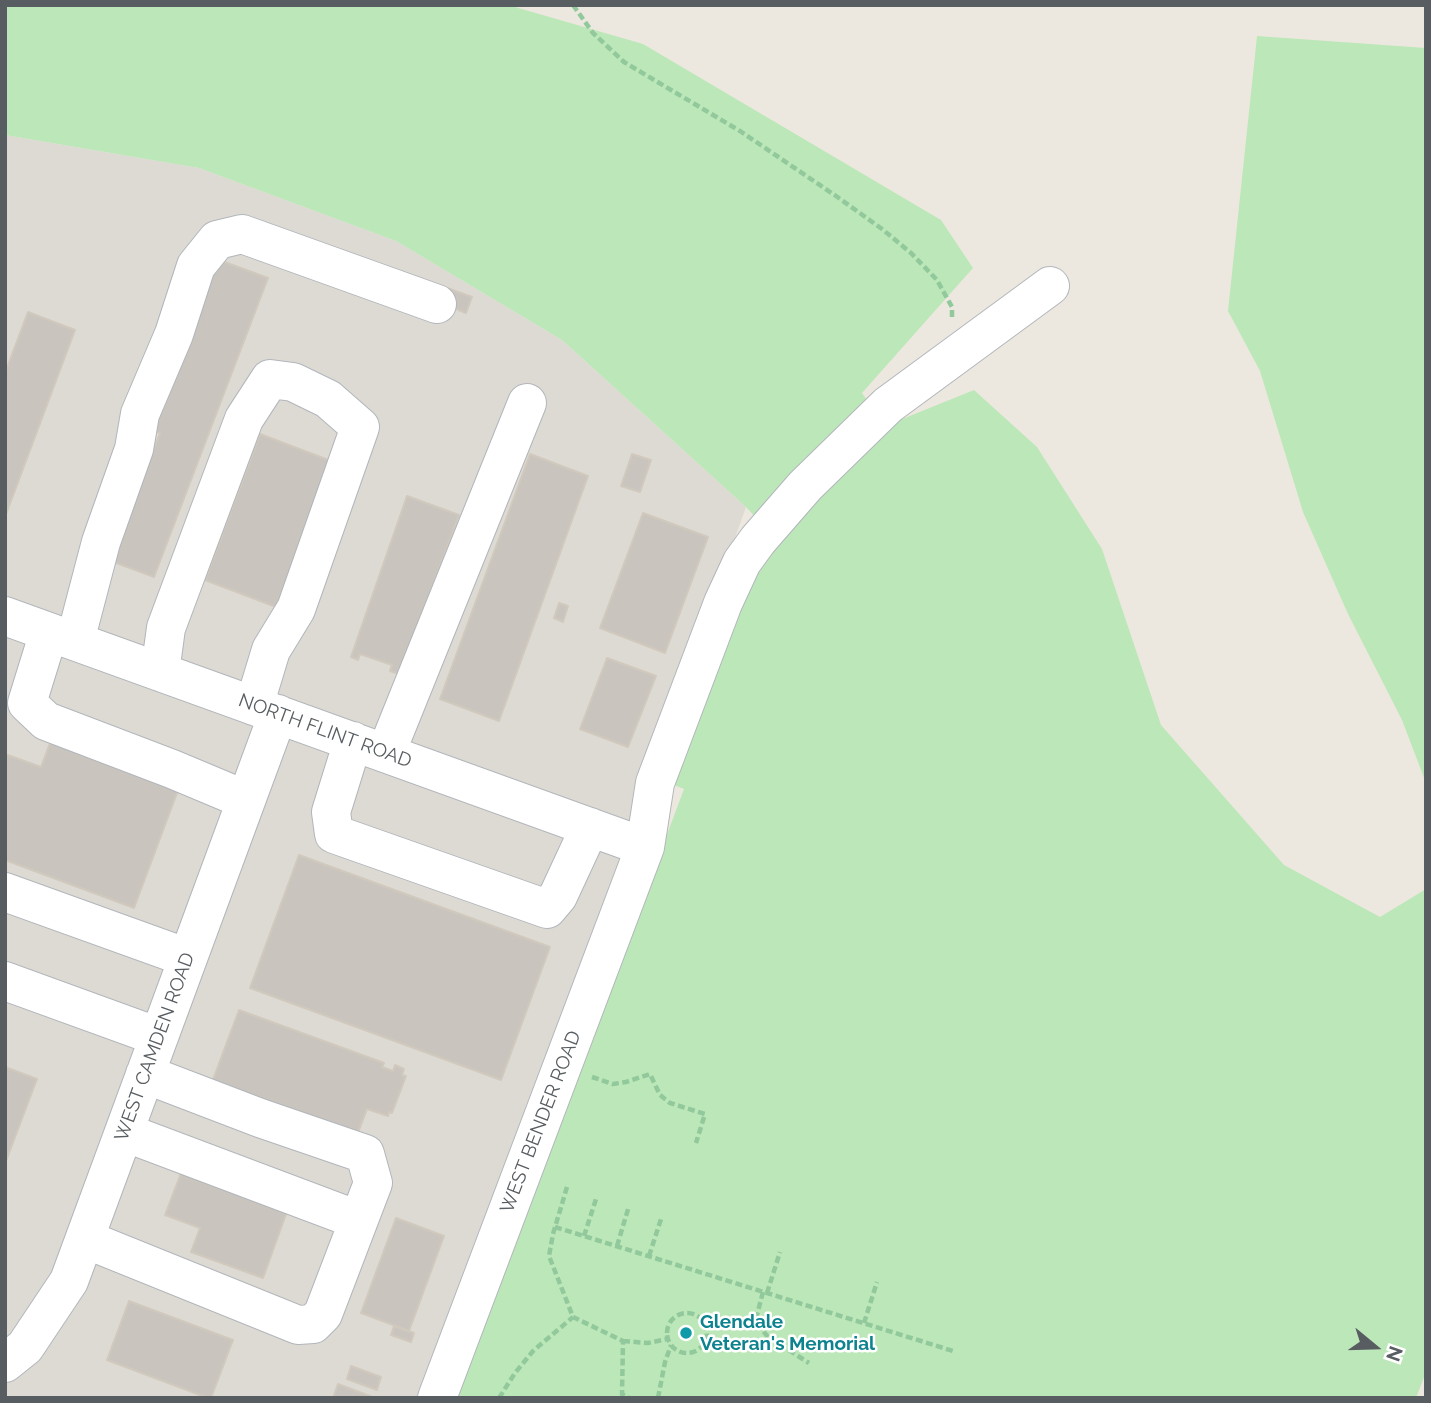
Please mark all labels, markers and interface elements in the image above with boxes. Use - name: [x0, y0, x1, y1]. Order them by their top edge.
- street label: NORTH FLINT ROAD: [235, 689, 415, 773]
- street label: WEST CAMDEN ROAD: [110, 950, 200, 1144]
- street label: WEST BENDER ROAD: [496, 1028, 586, 1216]
- place label: Glendale Veteran's Memorial: [700, 1311, 875, 1355]
- north arrow: [1340, 1312, 1410, 1382]
- marker: Glendale Veteran's Memorial: [678, 1325, 694, 1341]
- text: N: [1382, 1343, 1408, 1364]

